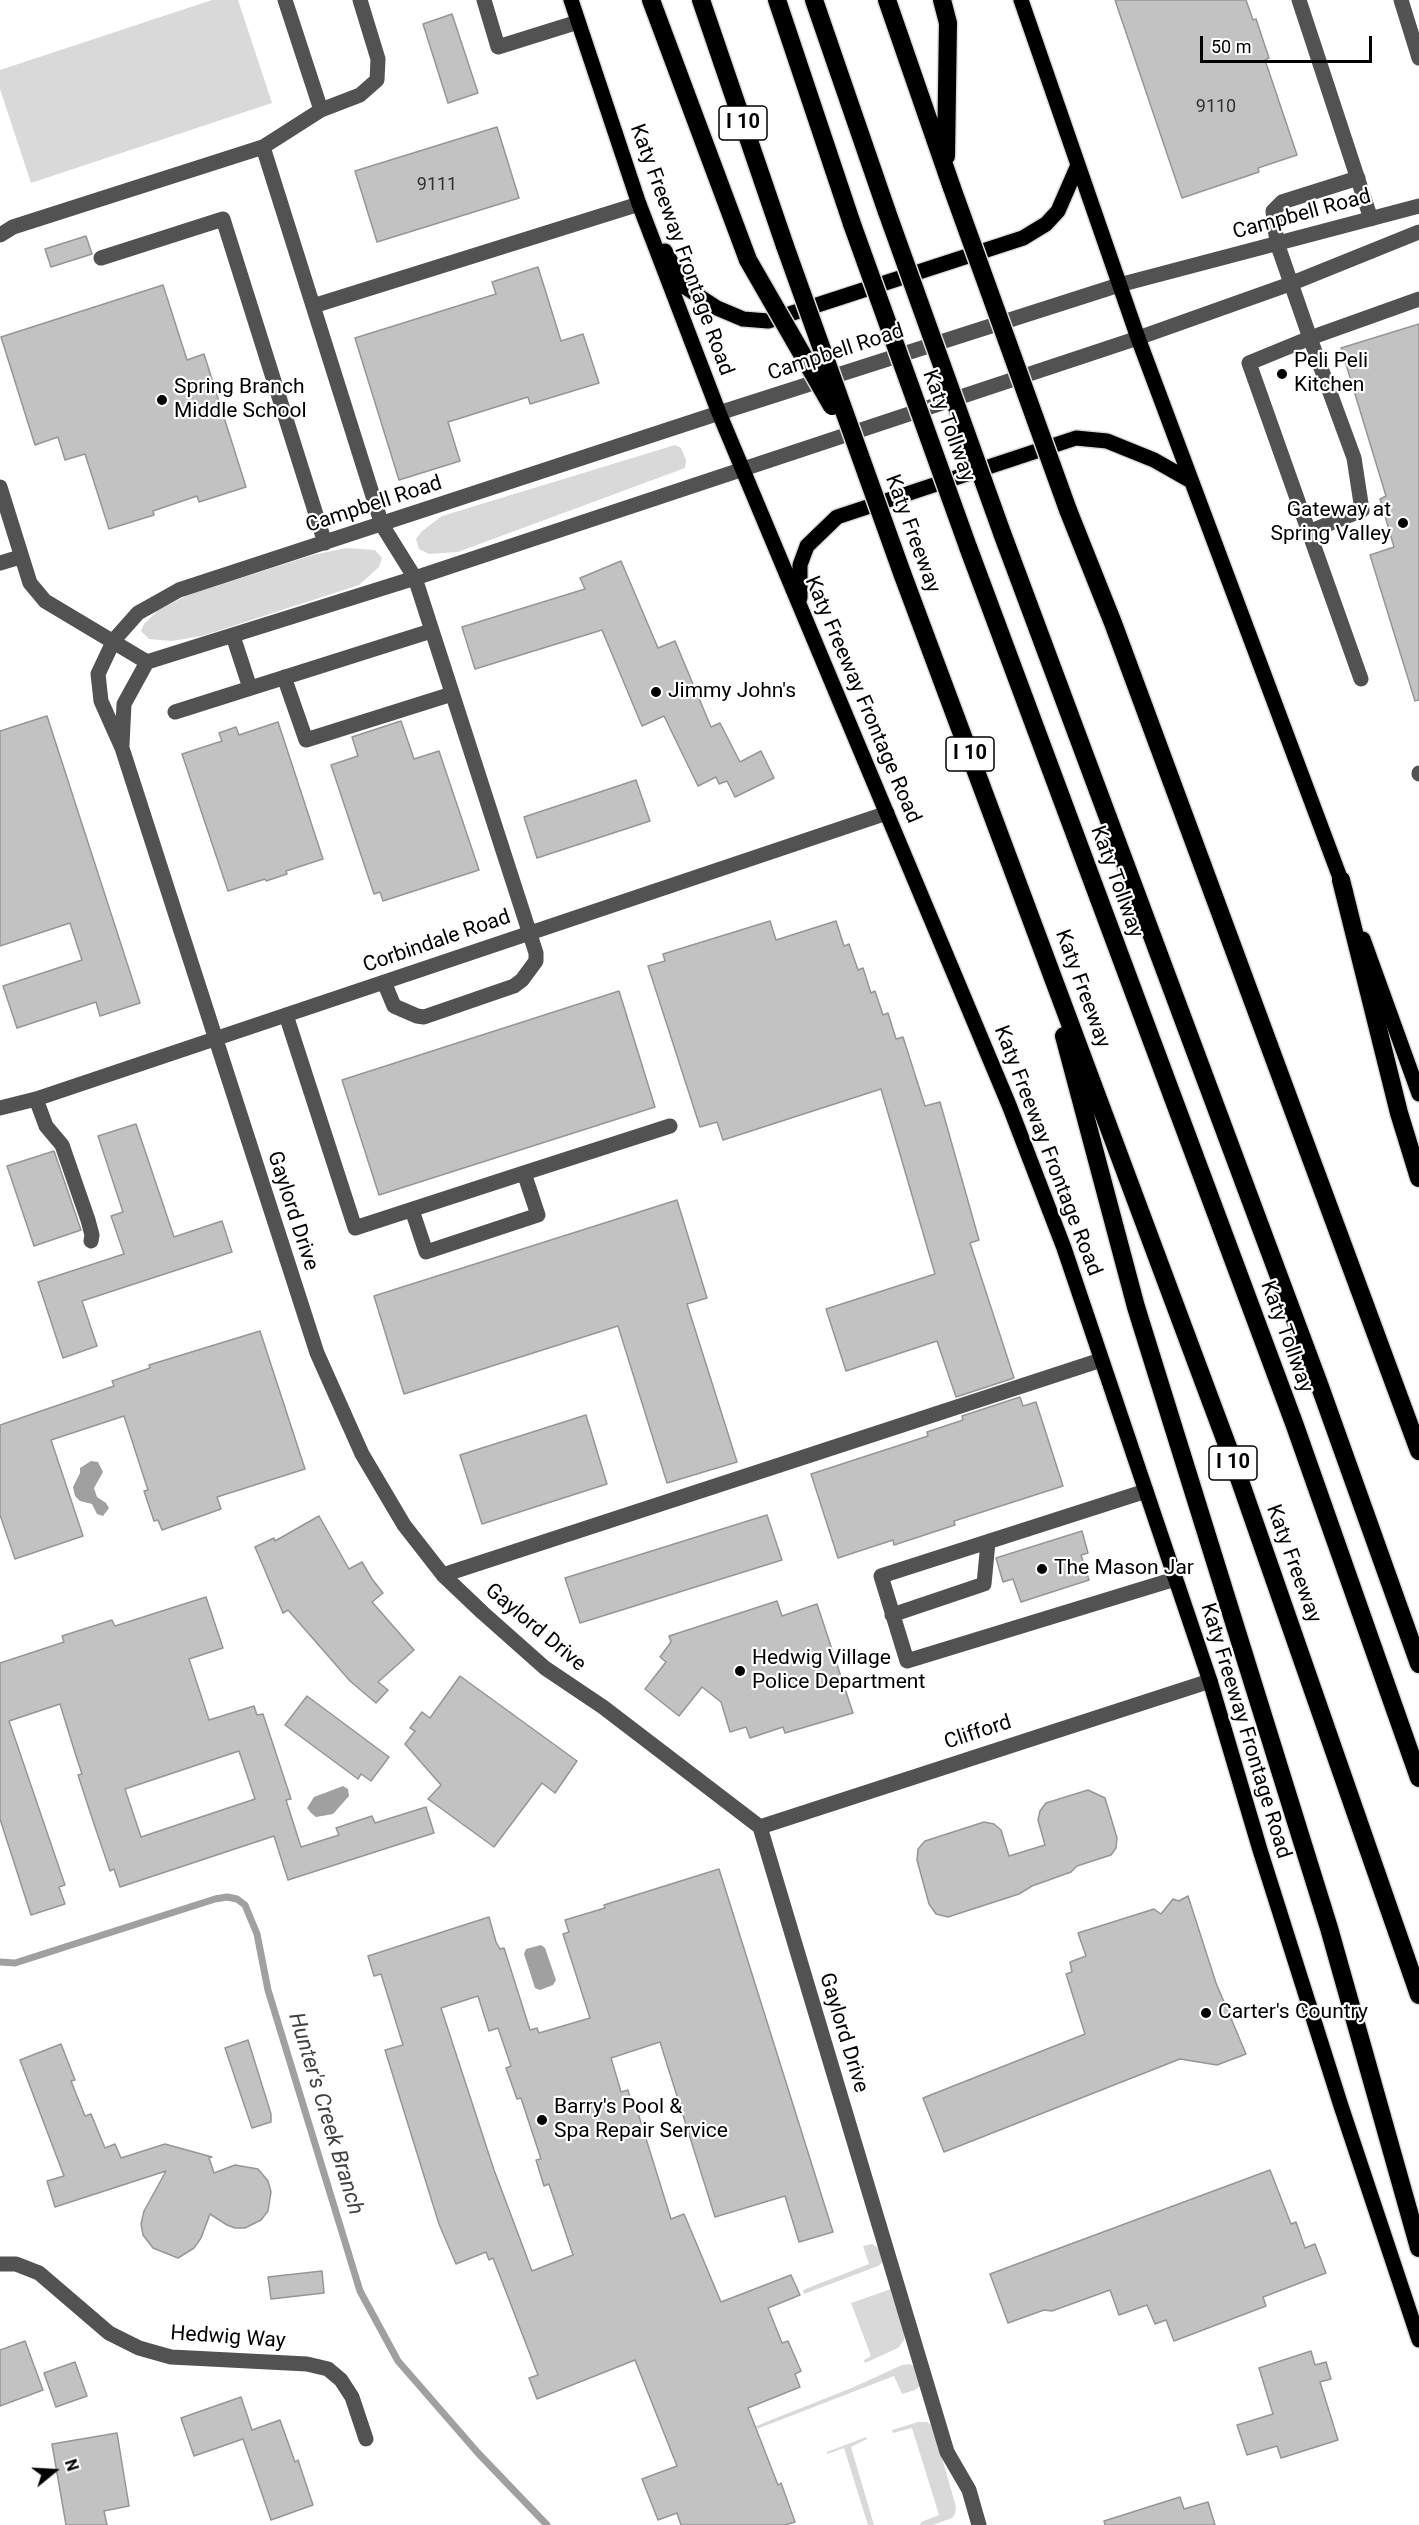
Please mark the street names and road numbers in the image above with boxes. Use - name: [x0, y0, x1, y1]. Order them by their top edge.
- road number: I 10: [719, 106, 767, 140]
- street label: Katy Freeway Frontage Road: [624, 121, 738, 379]
- street label: Campbell Road: [1230, 184, 1374, 246]
- street label: Campbell Road: [765, 319, 907, 387]
- street label: Katy Tollway: [916, 367, 980, 485]
- street label: Campbell Road: [303, 471, 445, 539]
- street label: Katy Freeway: [879, 471, 945, 597]
- street label: Katy Freeway Frontage Road: [798, 573, 926, 827]
- road number: I 10: [946, 737, 994, 771]
- street label: Katy Tollway: [1084, 823, 1148, 941]
- street label: Corbindale Road: [360, 905, 514, 979]
- street label: Katy Freeway: [1049, 926, 1115, 1052]
- street label: Katy Freeway Frontage Road: [988, 1022, 1106, 1280]
- street label: Gaylord Drive: [261, 1148, 323, 1274]
- street label: Katy Tollway: [1254, 1278, 1318, 1396]
- road number: I 10: [1209, 1446, 1257, 1480]
- street label: Katy Freeway: [1260, 1501, 1326, 1627]
- street label: Gaylord Drive: [480, 1579, 590, 1677]
- street label: Katy Freeway Frontage Road: [1194, 1600, 1296, 1862]
- street label: Clifford: [941, 1710, 1015, 1756]
- street label: Gaylord Drive: [813, 1970, 873, 2096]
- street label: Hedwig Way: [170, 2321, 286, 2355]

